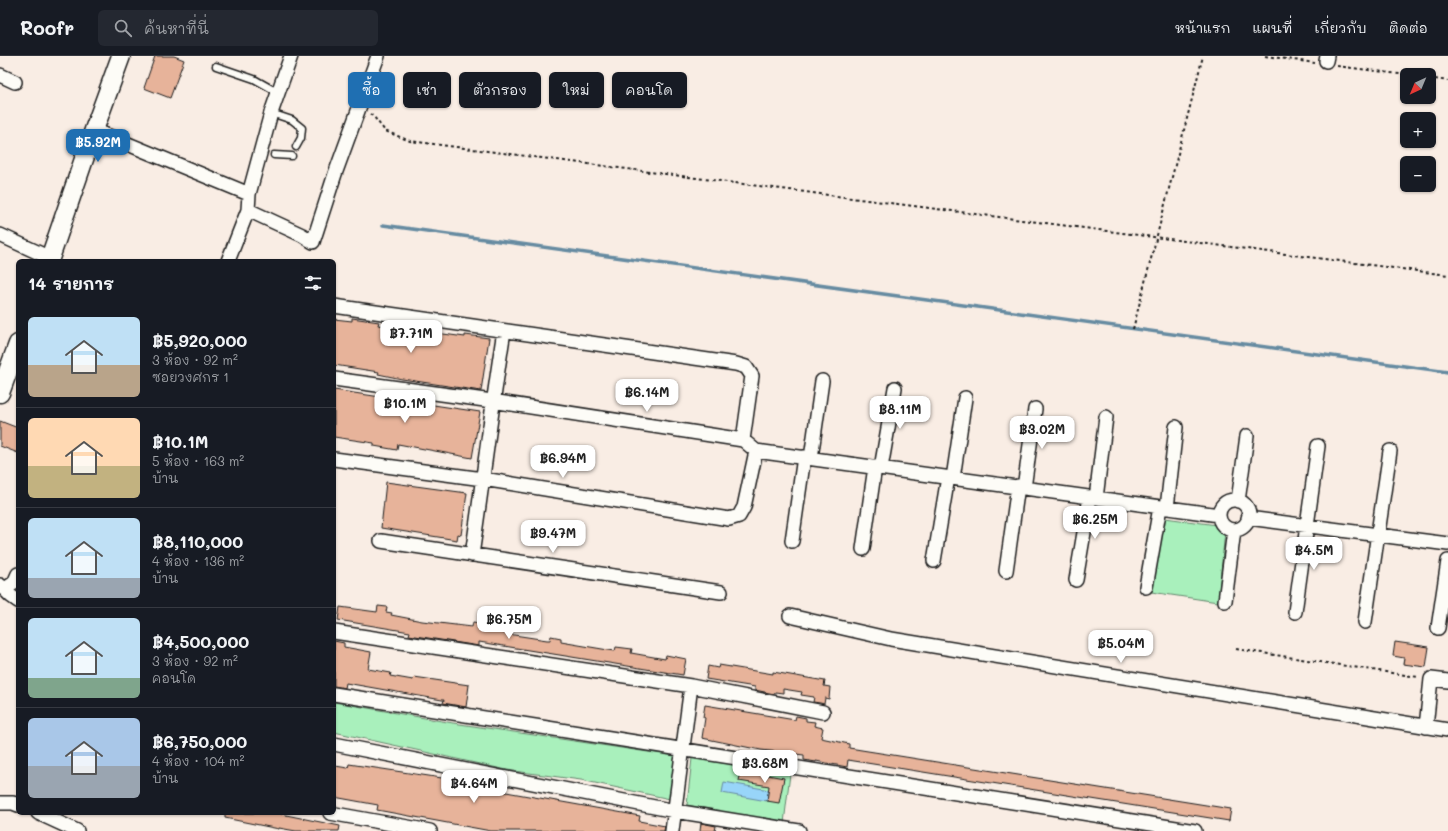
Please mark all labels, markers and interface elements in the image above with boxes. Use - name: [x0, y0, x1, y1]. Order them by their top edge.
- search box: [98, 10, 378, 46]
- text: Roofr: [20, 15, 74, 40]
- icon: search: [112, 17, 134, 39]
- text: ค้นหาที่นี่: [144, 18, 209, 38]
- text: หน้าแรก: [1175, 18, 1231, 37]
- text: แผนที่: [1253, 18, 1293, 37]
- text: เกี่ยวกับ: [1315, 18, 1367, 37]
- text: ติดต่อ: [1389, 18, 1428, 37]
- north arrow: [1400, 68, 1436, 104]
- map controls: [1400, 68, 1436, 192]
- chip: ซื้อ: [348, 72, 395, 108]
- chip: เช่า: [403, 72, 451, 108]
- chip: ตัวกรอง: [459, 72, 541, 108]
- chip: ใหม่: [549, 72, 604, 108]
- chip: คอนโด: [612, 72, 687, 108]
- button: +: [1400, 112, 1436, 148]
- pin: ฿5.92M: [65, 129, 131, 163]
- text: ฿5.92M: [75, 133, 121, 150]
- button: −: [1400, 156, 1436, 192]
- text: 14 รายการ: [28, 272, 114, 294]
- icon: filters: [302, 272, 324, 294]
- pin: ฿7.71M: [378, 320, 444, 354]
- text: ฿7.71M: [389, 324, 433, 341]
- text: ฿5,920,000: [152, 329, 247, 351]
- icon: home: [60, 333, 108, 381]
- text: 3 ห้อง · 92 m²: [152, 351, 238, 368]
- text: ซอยวงศกร 1: [152, 368, 229, 385]
- pin: ฿6.14M: [614, 379, 680, 413]
- text: ฿6.14M: [624, 383, 670, 400]
- pin: ฿10.1M: [372, 390, 438, 424]
- text: ฿10.1M: [383, 394, 427, 411]
- pin: ฿8.11M: [867, 396, 933, 430]
- text: ฿8.11M: [879, 400, 921, 417]
- pin: ฿3.02M: [1009, 416, 1075, 450]
- text: ฿3.02M: [1019, 420, 1065, 437]
- text: ฿10.1M: [152, 430, 208, 452]
- icon: home: [60, 434, 108, 482]
- pin: ฿6.94M: [530, 445, 596, 479]
- text: ฿6.94M: [539, 449, 587, 466]
- text: 5 ห้อง · 163 m²: [152, 452, 244, 469]
- text: บ้าน: [152, 469, 178, 486]
- pin: ฿6.25M: [1062, 506, 1128, 540]
- text: ฿6.25M: [1072, 510, 1118, 527]
- pin: ฿9.47M: [520, 520, 586, 554]
- text: ฿9.47M: [530, 524, 576, 541]
- text: ฿8,110,000: [152, 530, 243, 552]
- icon: home: [60, 534, 108, 582]
- pin: ฿4.5M: [1286, 537, 1342, 571]
- text: ฿4.5M: [1294, 541, 1334, 558]
- text: 4 ห้อง · 136 m²: [152, 552, 244, 569]
- text: บ้าน: [152, 569, 178, 586]
- pin: ฿6.75M: [476, 606, 542, 640]
- text: ฿6.75M: [486, 610, 532, 627]
- text: ฿4,500,000: [152, 630, 249, 652]
- pin: ฿5.04M: [1088, 630, 1154, 664]
- icon: home: [60, 634, 108, 682]
- text: ฿5.04M: [1097, 634, 1145, 651]
- text: 3 ห้อง · 92 m²: [152, 652, 238, 669]
- text: คอนโด: [152, 669, 196, 686]
- text: ฿6,750,000: [152, 730, 247, 752]
- icon: home: [60, 734, 108, 782]
- pin: ฿3.68M: [732, 750, 798, 784]
- text: 4 ห้อง · 104 m²: [152, 752, 244, 769]
- text: ฿3.68M: [741, 754, 789, 771]
- text: บ้าน: [152, 769, 178, 786]
- pin: ฿4.64M: [441, 770, 507, 804]
- text: ฿4.64M: [450, 774, 498, 791]

